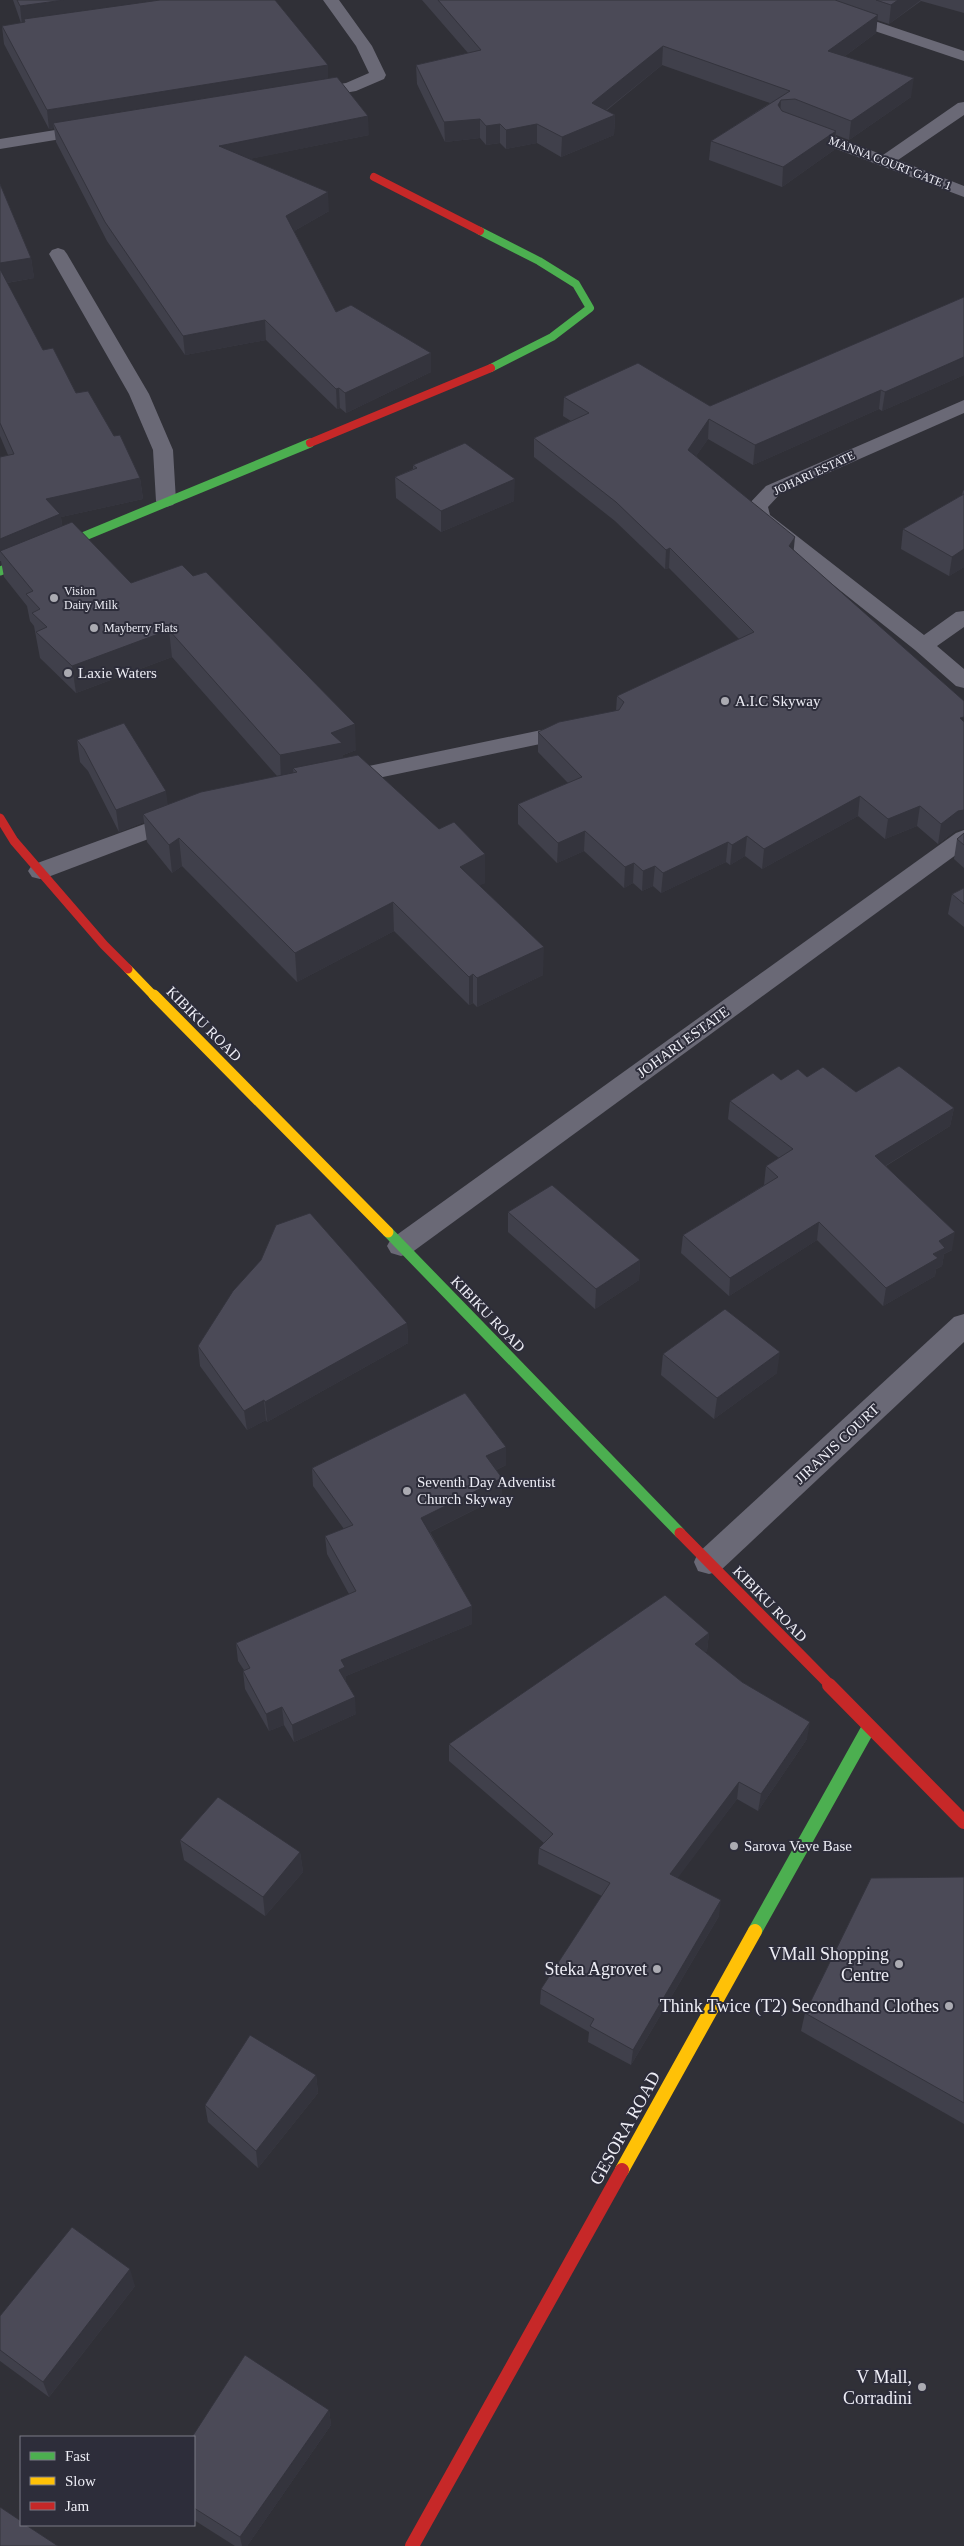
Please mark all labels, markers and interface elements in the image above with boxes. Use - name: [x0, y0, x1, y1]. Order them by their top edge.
- street label: MANNA COURT GATE 1: [827, 133, 953, 193]
- street label: JOHARI ESTATE: [771, 448, 857, 498]
- place label: Vision Dairy Milk: [64, 584, 118, 612]
- marker: Vision Dairy Milk: [48, 592, 60, 604]
- place label: Mayberry Flats: [104, 621, 178, 635]
- marker: Mayberry Flats: [88, 622, 100, 634]
- place label: Laxie Waters: [78, 665, 157, 681]
- marker: Laxie Waters: [62, 667, 74, 679]
- place label: A.I.C Skyway: [735, 693, 821, 709]
- marker: A.I.C Skyway: [719, 695, 731, 707]
- street label: KIBIKU ROAD: [163, 983, 245, 1065]
- street label: JOHARI ESTATE: [634, 1003, 732, 1081]
- street label: KIBIKU ROAD: [448, 1273, 528, 1355]
- street label: JIRANIS COURT: [791, 1401, 883, 1487]
- place label: Seventh Day Adventist Church Skyway: [417, 1474, 556, 1507]
- marker: Seventh Day Adventist Church Skyway: [401, 1485, 413, 1497]
- street label: KIBIKU ROAD: [730, 1563, 810, 1645]
- place label: Sarova Veve Base: [744, 1838, 852, 1854]
- marker: Sarova Veve Base: [728, 1840, 740, 1852]
- place label: VMall Shopping Centre: [768, 1944, 889, 1985]
- marker: VMall Shopping Centre: [893, 1958, 905, 1970]
- place label: Steka Agrovet: [545, 1959, 647, 1979]
- marker: Steka Agrovet: [651, 1963, 663, 1975]
- place label: Think Twice (T2) Secondhand Clothes: [660, 1996, 939, 2017]
- marker: Think Twice (T2) Secondhand Clothes: [943, 2000, 955, 2012]
- street label: GESORA ROAD: [586, 2068, 664, 2188]
- place label: V Mall, Corradini: [843, 2367, 912, 2408]
- marker: V Mall, Corradini: [916, 2381, 928, 2393]
- legend: [20, 2436, 195, 2526]
- text: Fast: [65, 2448, 91, 2464]
- text: Slow: [65, 2473, 96, 2489]
- text: Jam: [65, 2498, 89, 2514]

